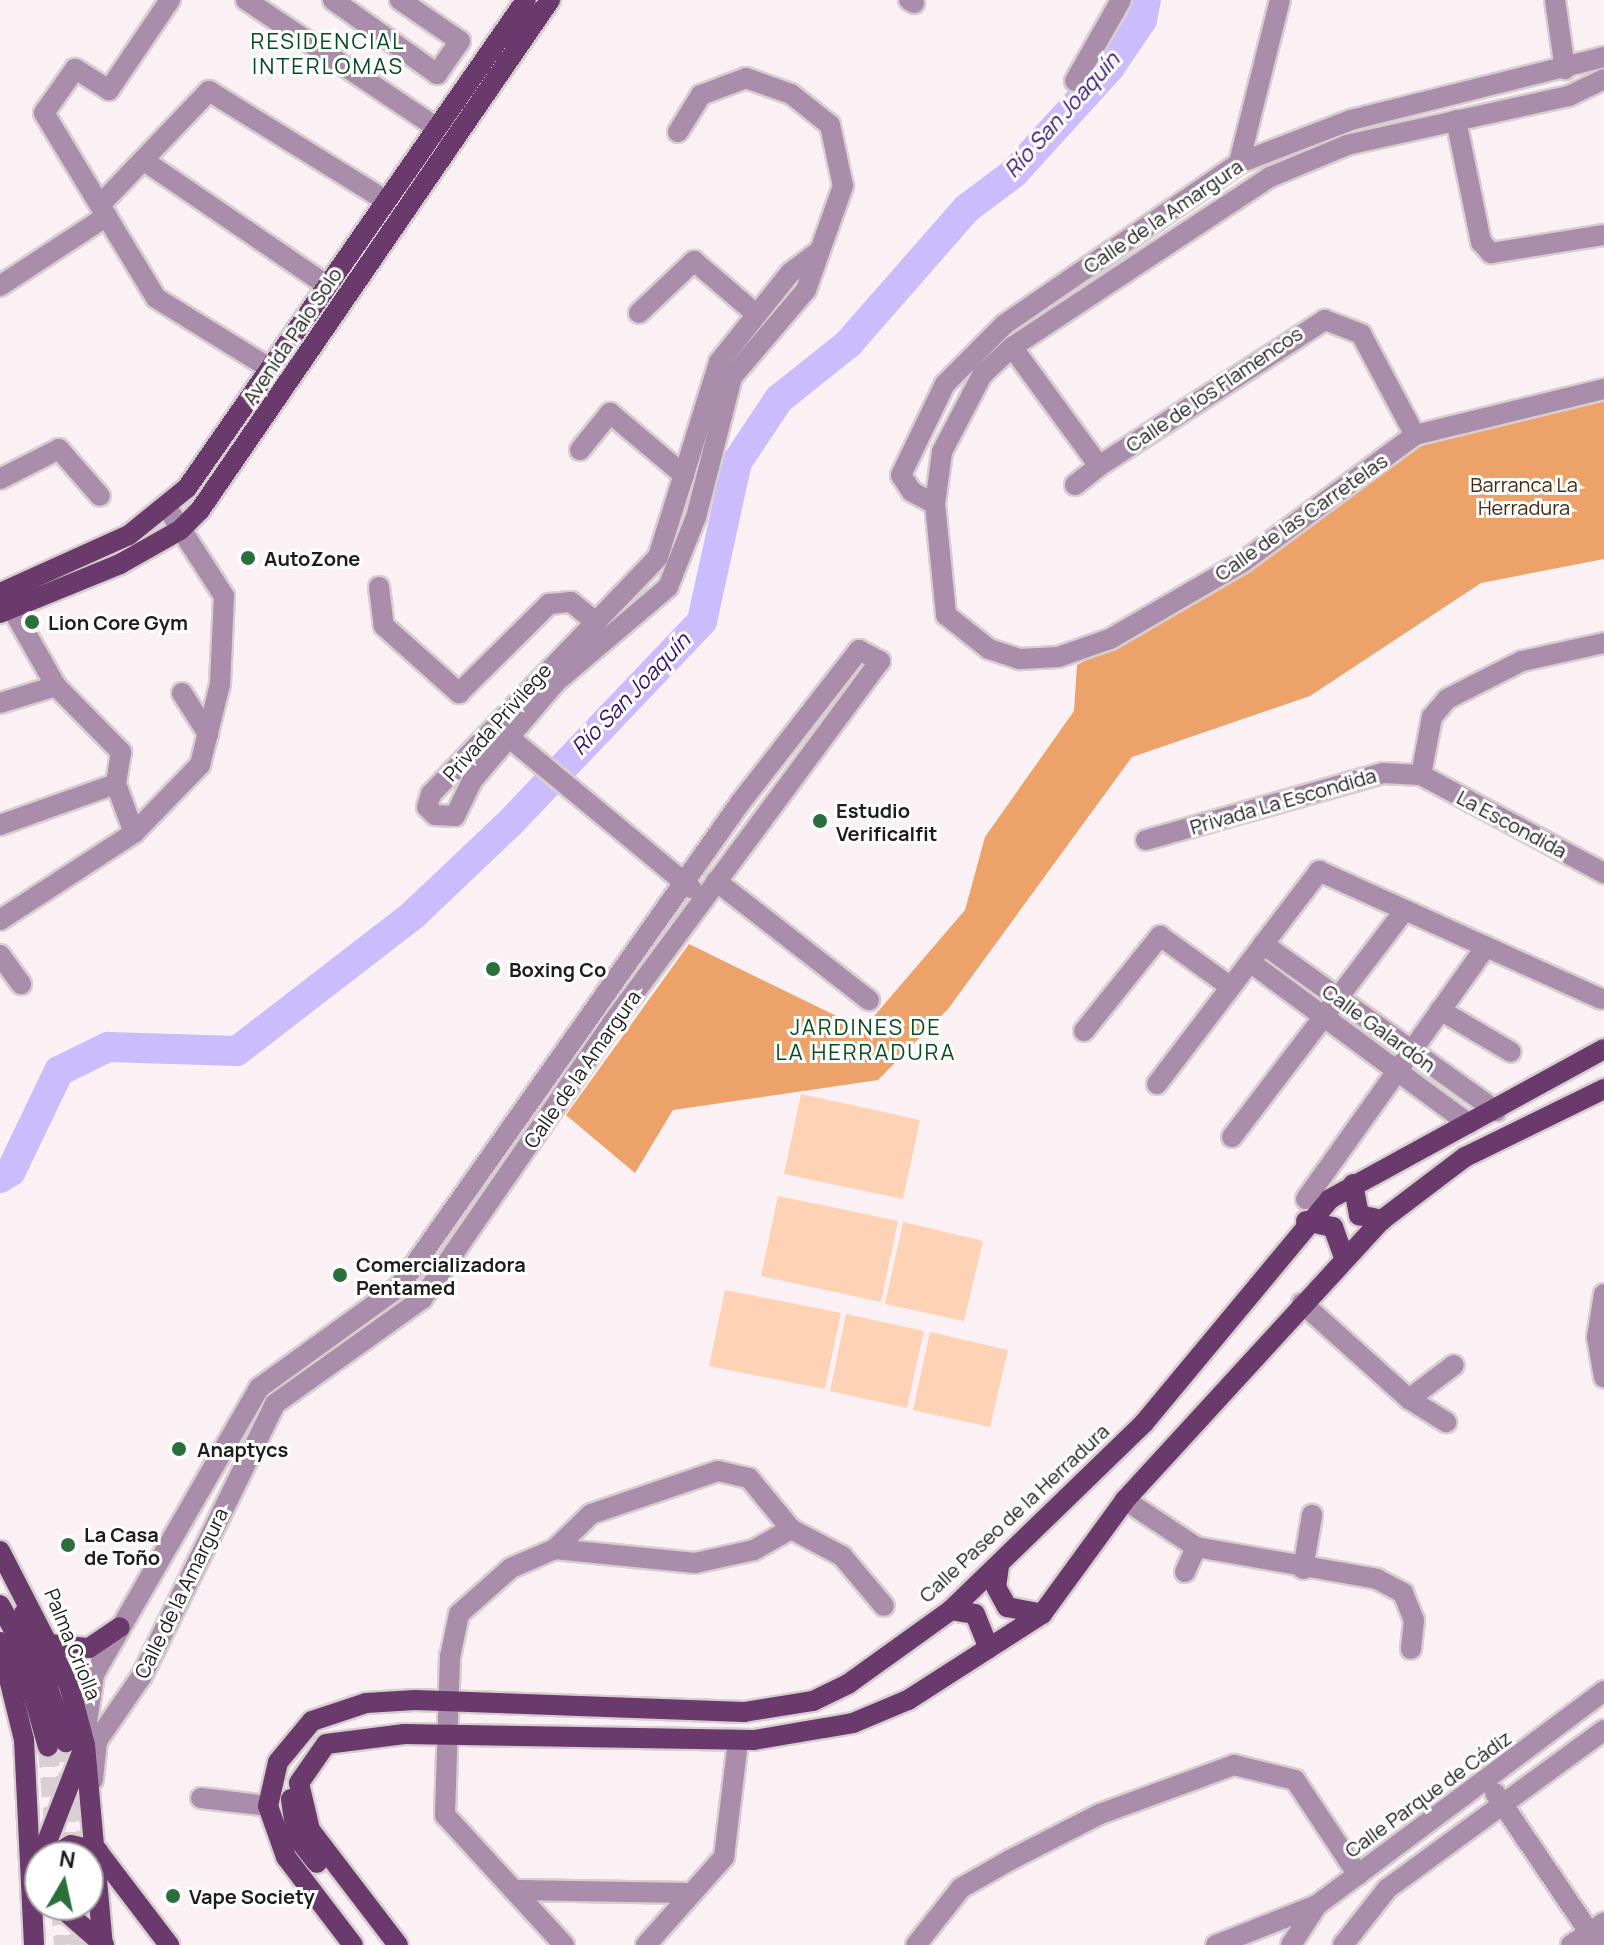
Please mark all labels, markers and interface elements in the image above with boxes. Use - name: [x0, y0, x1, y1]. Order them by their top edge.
- district label: RESIDENCIAL INTERLOMAS: [251, 28, 405, 80]
- water label: Río San Joaquín: [999, 47, 1125, 183]
- street label: Calle de la Amargura: [1079, 154, 1247, 278]
- street label: Avenida Palo Solo: [237, 263, 347, 409]
- street label: Calle de los Flamencos: [1121, 321, 1307, 457]
- street label: Calle de las Carretelas: [1210, 448, 1392, 586]
- park label: Barranca La Herradura: [1470, 473, 1578, 520]
- place label: AutoZone: [264, 546, 360, 570]
- marker: AutoZone: [239, 549, 257, 567]
- place label: Lion Core Gym: [48, 610, 188, 634]
- marker: Lion Core Gym: [23, 613, 41, 631]
- water label: Río San Joaquín: [566, 627, 696, 761]
- street label: Privada Privilege: [438, 658, 556, 786]
- street label: Privada La Escondida: [1187, 763, 1379, 839]
- street label: La Escondida: [1453, 785, 1571, 863]
- place label: Estudio Verificalfit: [836, 798, 937, 845]
- marker: Estudio Verificalfit: [811, 812, 829, 830]
- place label: Boxing Co: [509, 957, 606, 981]
- marker: Boxing Co: [484, 960, 502, 978]
- street label: Calle Galardón: [1318, 979, 1440, 1077]
- street label: Calle de la Amargura: [519, 986, 645, 1152]
- district label: JARDINES DE LA HERRADURA: [776, 1014, 956, 1066]
- place label: Comercializadora Pentamed: [356, 1252, 526, 1299]
- marker: Comercializadora Pentamed: [331, 1266, 349, 1284]
- street label: Calle Paseo de la Herradura: [914, 1419, 1114, 1607]
- place label: Anaptycs: [197, 1437, 288, 1461]
- marker: Anaptycs: [168, 1438, 190, 1460]
- street label: Calle de la Amargura: [129, 1504, 233, 1682]
- place label: La Casa de Toño: [84, 1522, 160, 1569]
- marker: La Casa de Toño: [59, 1536, 77, 1554]
- street label: Palma Criolla: [40, 1585, 106, 1703]
- street label: Calle Parque de Cádiz: [1340, 1726, 1516, 1862]
- north arrow: [24, 1841, 104, 1921]
- text: N: [57, 1843, 78, 1875]
- place label: Vape Society: [189, 1884, 315, 1908]
- marker: Vape Society: [164, 1887, 182, 1905]

